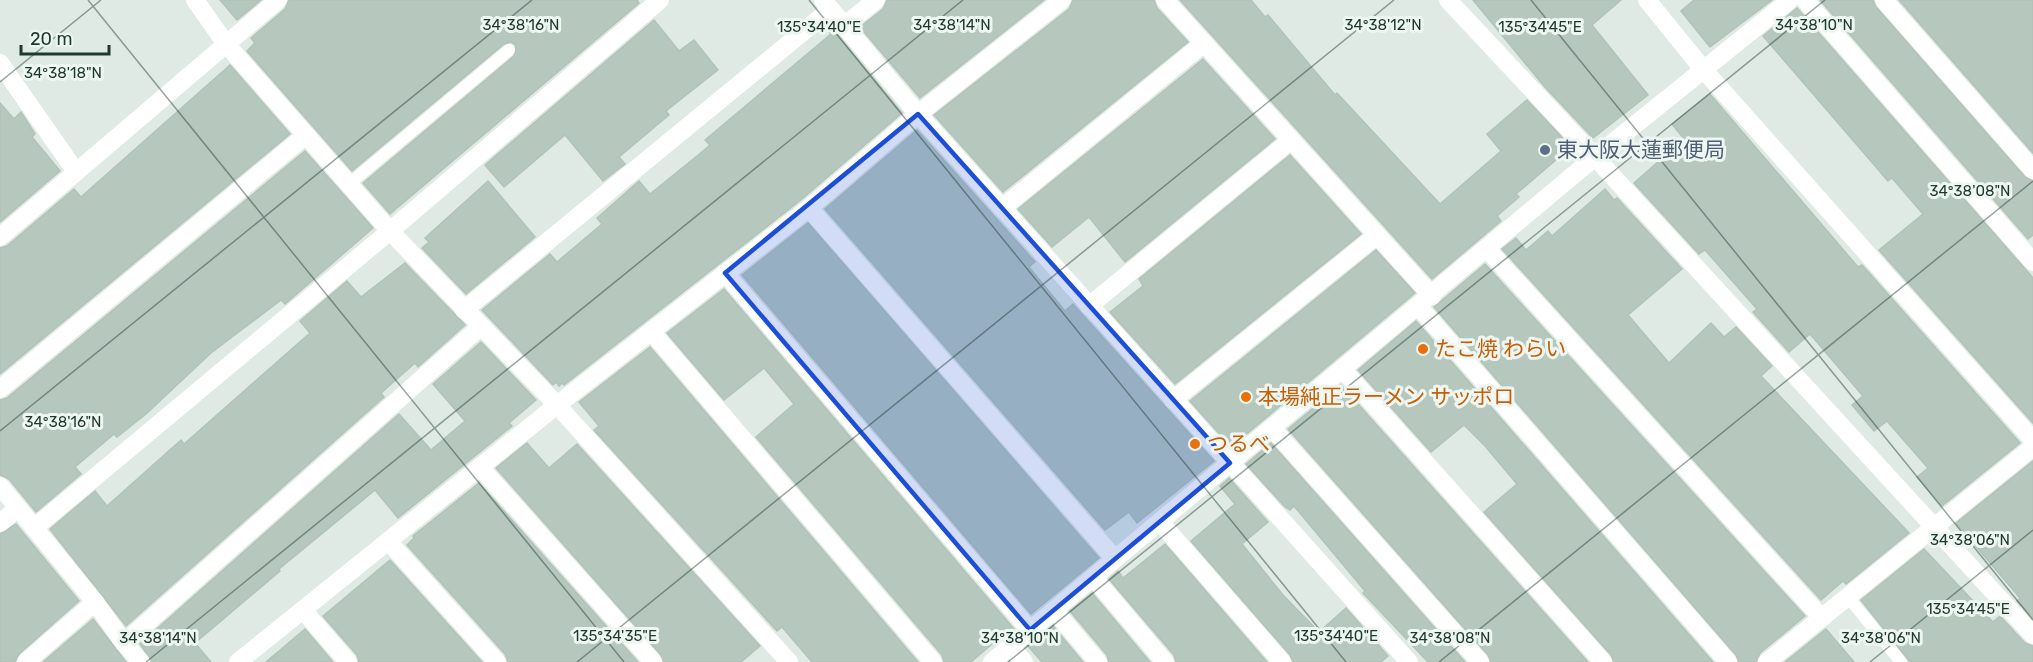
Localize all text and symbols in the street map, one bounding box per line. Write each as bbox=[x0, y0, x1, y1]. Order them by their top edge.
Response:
text: 34°38'16"N bbox=[483, 16, 559, 34]
text: 34°38'14"N bbox=[913, 16, 991, 34]
text: 34°38'12"N bbox=[1344, 16, 1422, 34]
text: 34°38'10"N bbox=[1775, 16, 1853, 34]
scale bar bbox=[21, 18, 110, 56]
text: 135°34'40"E bbox=[777, 18, 861, 36]
text: 135°34'45"E bbox=[1498, 18, 1582, 36]
text: 20 m bbox=[30, 28, 72, 50]
text: 34°38'18"N bbox=[24, 64, 102, 82]
place label: 東大阪大蓮郵便局 bbox=[1557, 137, 1725, 162]
marker: 東大阪大蓮郵便局 bbox=[1538, 143, 1552, 157]
text: 34°38'08"N bbox=[1929, 182, 2011, 200]
place label: たこ焼 わらい bbox=[1435, 336, 1566, 361]
marker: たこ焼 わらい bbox=[1416, 342, 1430, 356]
place label: 本場純正ラーメン サッポロ bbox=[1258, 384, 1514, 409]
marker: 本場純正ラーメン サッポロ bbox=[1239, 390, 1253, 404]
text: 34°38'16"N bbox=[25, 413, 101, 431]
place label: つるべ bbox=[1207, 431, 1270, 456]
marker: つるべ bbox=[1188, 437, 1202, 451]
text: 34°38'06"N bbox=[1930, 531, 2010, 549]
text: 135°34'45"E bbox=[1926, 600, 2010, 618]
text: 135°34'35"E bbox=[573, 627, 657, 645]
text: 135°34'40"E bbox=[1294, 627, 1378, 645]
text: 34°38'14"N bbox=[119, 629, 197, 647]
text: 34°38'10"N bbox=[981, 629, 1059, 647]
text: 34°38'08"N bbox=[1409, 629, 1491, 647]
text: 34°38'06"N bbox=[1841, 629, 1921, 647]

